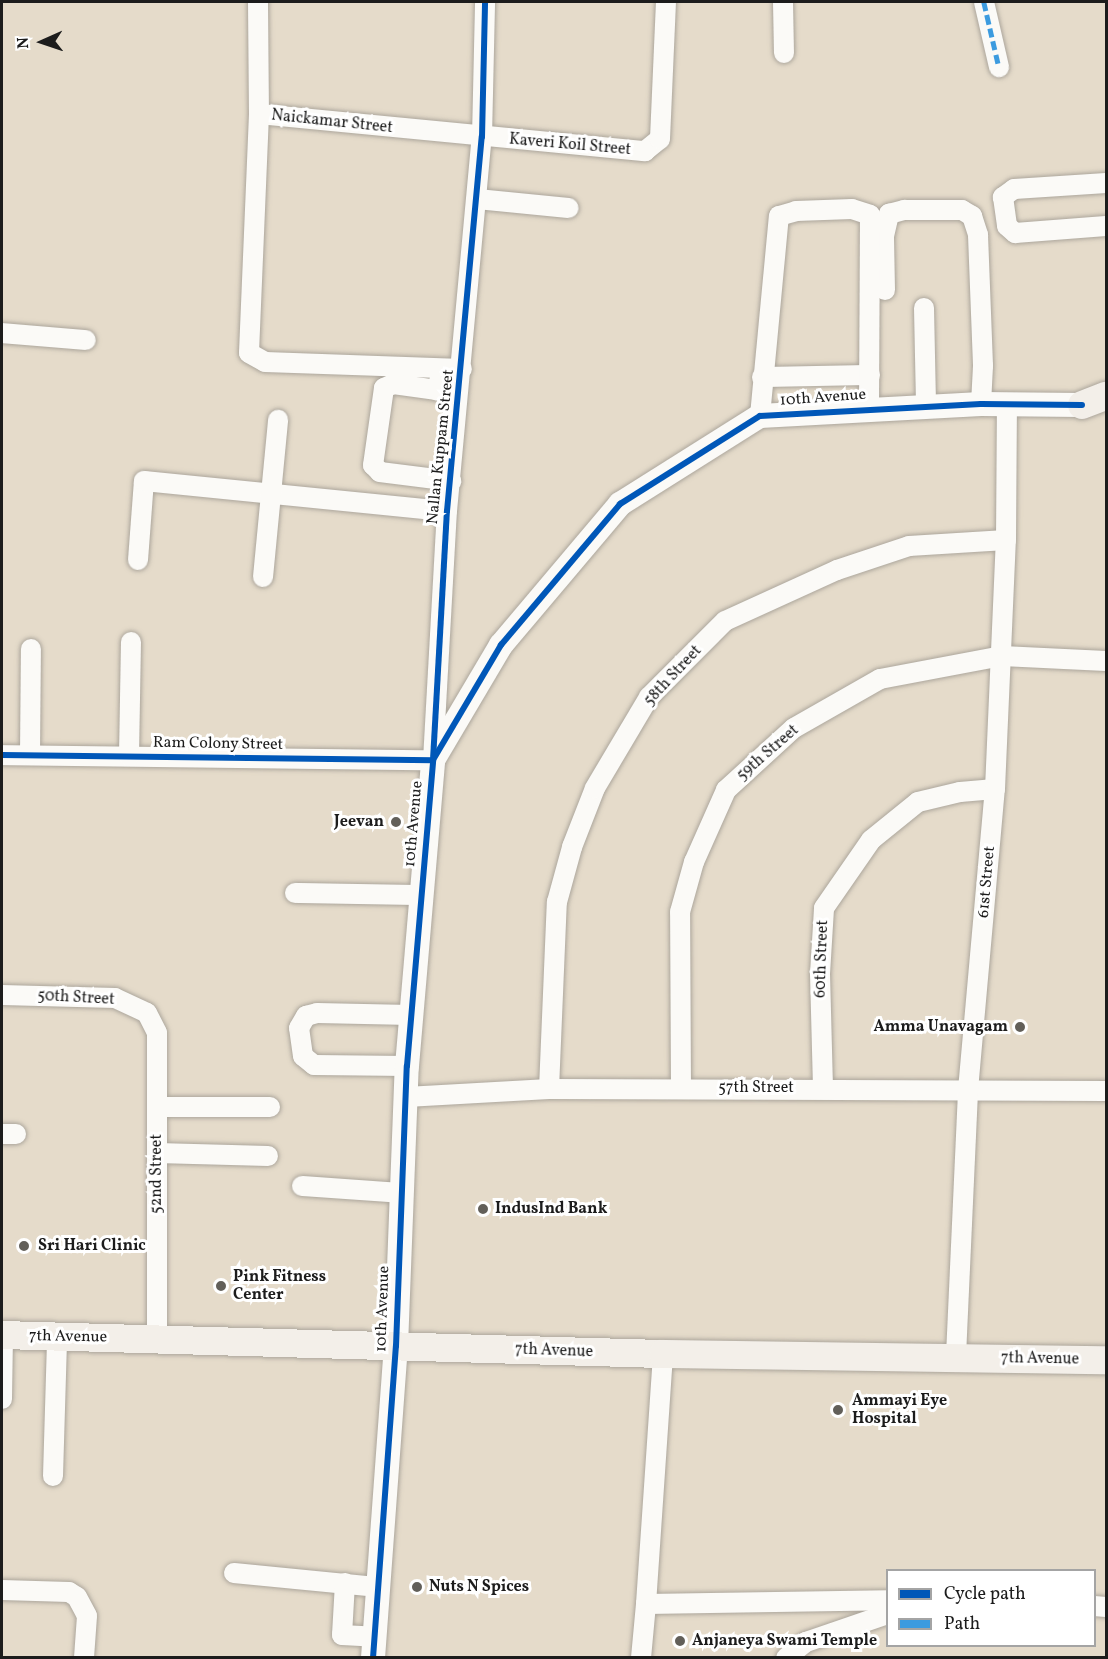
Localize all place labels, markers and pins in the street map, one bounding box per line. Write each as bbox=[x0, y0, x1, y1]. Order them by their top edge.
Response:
place label: Jeevan bbox=[334, 812, 384, 832]
marker: Jeevan bbox=[389, 815, 403, 829]
place label: Amma Unavagam bbox=[874, 1017, 1008, 1037]
marker: Amma Unavagam bbox=[1013, 1020, 1027, 1034]
place label: IndusInd Bank bbox=[495, 1199, 607, 1219]
marker: IndusInd Bank bbox=[476, 1202, 490, 1216]
place label: Sri Hari Clinic bbox=[38, 1236, 146, 1256]
marker: Sri Hari Clinic bbox=[15, 1237, 33, 1255]
place label: Pink Fitness Center bbox=[233, 1267, 326, 1305]
marker: Pink Fitness Center bbox=[214, 1279, 228, 1293]
place label: Ammayi Eye Hospital bbox=[852, 1391, 947, 1429]
marker: Ammayi Eye Hospital bbox=[829, 1401, 847, 1419]
place label: Nuts N Spices bbox=[429, 1577, 529, 1597]
marker: Nuts N Spices bbox=[410, 1580, 424, 1594]
place label: Anjaneya Swami Temple bbox=[692, 1631, 877, 1651]
marker: Anjaneya Swami Temple bbox=[673, 1634, 687, 1648]

